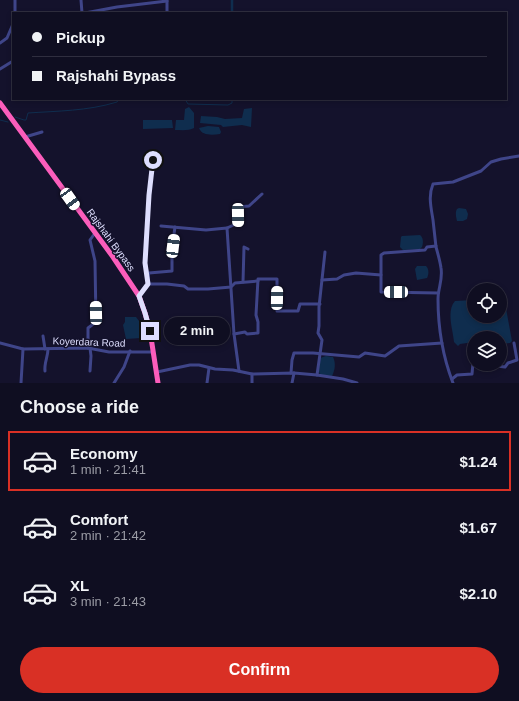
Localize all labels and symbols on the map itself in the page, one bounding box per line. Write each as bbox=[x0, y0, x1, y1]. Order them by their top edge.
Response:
route start bbox=[144, 151, 162, 169]
car bbox=[58, 186, 82, 212]
car bbox=[232, 203, 244, 227]
street label: Rajshahi Bypass bbox=[85, 207, 137, 273]
car bbox=[166, 233, 180, 259]
car bbox=[271, 286, 283, 310]
car bbox=[384, 286, 408, 298]
car bbox=[90, 301, 102, 325]
callout: 2 min bbox=[164, 317, 230, 345]
route end bbox=[141, 322, 159, 340]
street label: Koyerdara Road bbox=[52, 335, 126, 349]

